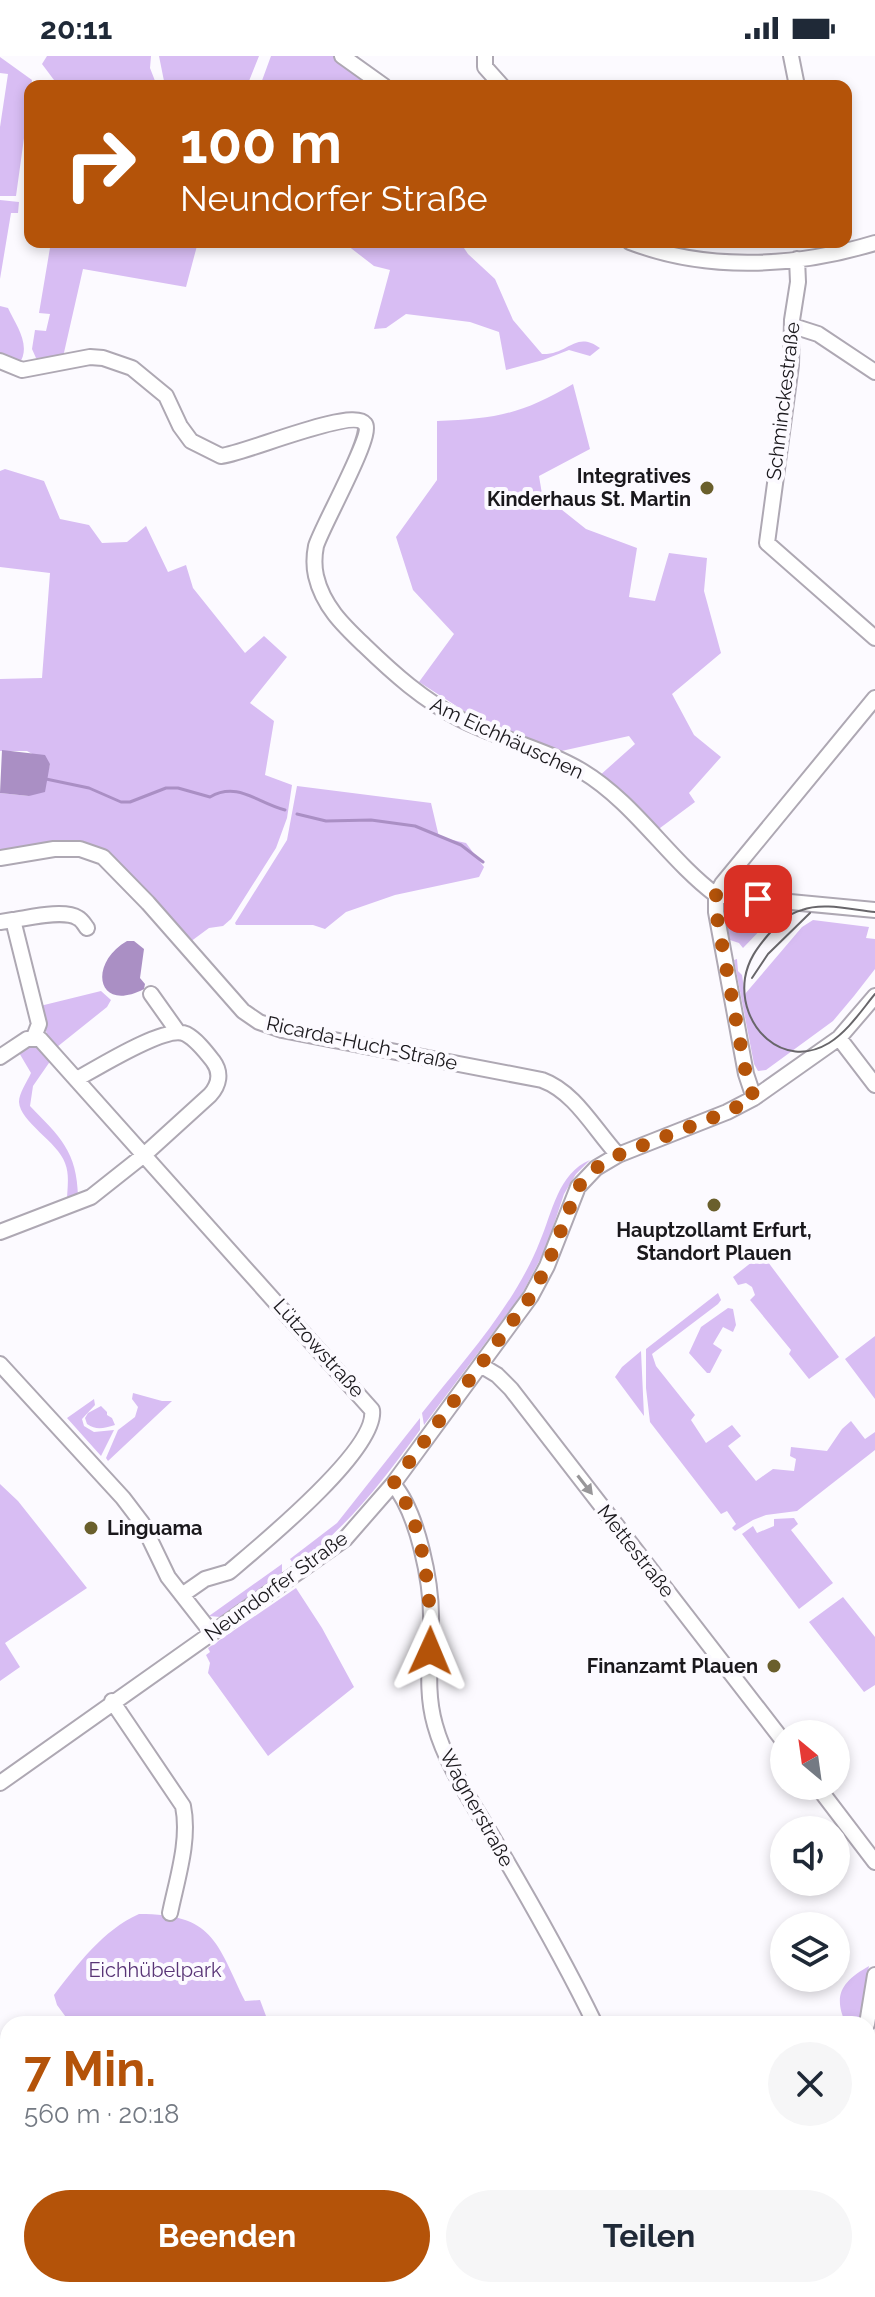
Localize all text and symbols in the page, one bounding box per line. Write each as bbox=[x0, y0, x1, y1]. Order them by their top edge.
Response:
text: 20:11 bbox=[40, 11, 112, 46]
text: 100 m bbox=[180, 110, 342, 176]
icon: right bbox=[48, 112, 152, 216]
text: Neundorfer Straße bbox=[180, 177, 488, 219]
street label: Schminckestraße bbox=[761, 320, 805, 481]
place label: Integratives Kinderhaus St. Martin bbox=[487, 464, 691, 511]
marker: Integratives Kinderhaus St. Martin bbox=[698, 479, 716, 497]
street label: Am Eichhäuschen bbox=[427, 692, 587, 784]
pin bbox=[724, 865, 792, 933]
icon: arrive bbox=[736, 877, 780, 921]
street label: Ricarda-Huch-Straße bbox=[264, 1011, 460, 1075]
marker: Hauptzollamt Erfurt, Standort Plauen bbox=[705, 1196, 723, 1214]
place label: Hauptzollamt Erfurt, Standort Plauen bbox=[616, 1218, 812, 1265]
street label: Lützowstraße bbox=[268, 1294, 370, 1402]
one-way arrow bbox=[577, 1475, 593, 1495]
street label: Mettestraße bbox=[592, 1500, 680, 1602]
place label: Linguama bbox=[107, 1516, 202, 1540]
marker: Linguama bbox=[82, 1519, 100, 1537]
street label: Neundorfer Straße bbox=[200, 1526, 352, 1646]
position arrow bbox=[388, 1609, 472, 1693]
place label: Finanzamt Plauen bbox=[587, 1654, 758, 1678]
marker: Finanzamt Plauen bbox=[765, 1657, 783, 1675]
north arrow bbox=[770, 1720, 850, 1800]
map controls bbox=[770, 1720, 850, 1992]
street label: Wagnerstraße bbox=[435, 1745, 519, 1871]
button: sound bbox=[770, 1816, 850, 1896]
button: layers bbox=[770, 1912, 850, 1992]
park label: Eichhübelpark bbox=[88, 1958, 222, 1982]
text: 7 Min. bbox=[24, 2041, 156, 2097]
button: close bbox=[768, 2042, 852, 2126]
text: 560 m · 20:18 bbox=[24, 2099, 179, 2129]
button: Beenden bbox=[24, 2190, 430, 2282]
button: Teilen bbox=[446, 2190, 852, 2282]

